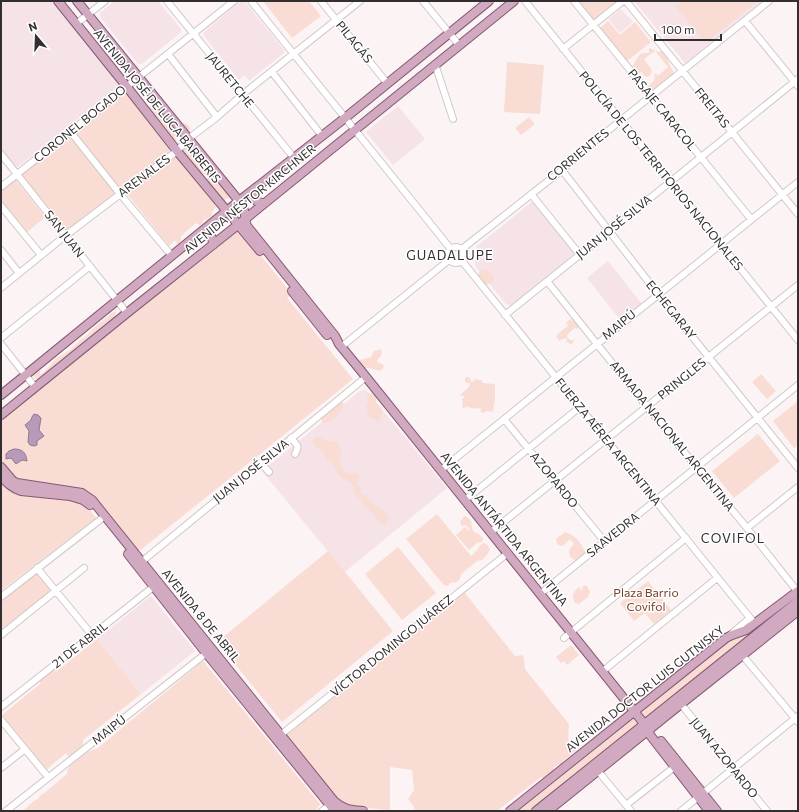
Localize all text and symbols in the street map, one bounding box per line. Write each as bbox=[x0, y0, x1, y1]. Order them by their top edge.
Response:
north arrow bbox=[16, 16, 56, 56]
scale bar bbox=[655, 16, 721, 42]
street label: PILAGÁS bbox=[334, 18, 376, 65]
text: N bbox=[27, 19, 39, 34]
text: 100 m bbox=[661, 22, 695, 36]
street label: AVENIDA JOSÉ DE LUCA BARBERIS bbox=[91, 26, 224, 186]
street label: JAURETCHE bbox=[203, 49, 257, 110]
street label: PASAJE CARACOL bbox=[625, 66, 700, 154]
street label: POLICÍA DE LOS TERRITORIOS NACIONALES bbox=[577, 68, 747, 273]
street label: CORONEL BOGADO bbox=[31, 82, 128, 165]
street label: FREITAS bbox=[692, 85, 733, 130]
street label: CORRIENTES bbox=[544, 125, 611, 183]
street label: AVENIDA NÉSTOR KIRCHNER bbox=[181, 141, 318, 256]
street label: ARENALES bbox=[115, 151, 172, 199]
street label: JUAN JOSÉ SILVA bbox=[573, 191, 655, 262]
street label: SAN JUAN bbox=[41, 207, 88, 260]
district label: GUADALUPE bbox=[406, 247, 494, 263]
street label: ECHEGARAY bbox=[644, 277, 700, 342]
street label: MAIPÚ bbox=[599, 306, 638, 342]
street label: PRINGLES bbox=[655, 355, 708, 402]
street label: ARMADA NACIONAL ARGENTINA bbox=[608, 357, 738, 513]
street label: FUERZA AÉREA ARGENTINA bbox=[553, 375, 665, 508]
street label: JUAN JOSÉ SILVA bbox=[210, 435, 292, 506]
street label: AVENIDA ANTÁRTIDA ARGENTINA bbox=[438, 449, 571, 608]
street label: AZOPARDO bbox=[528, 449, 582, 510]
street label: SAAVEDRA bbox=[583, 509, 641, 560]
district label: COVIFOL bbox=[701, 530, 765, 546]
street label: AVENIDA 8 DE ABRIL bbox=[160, 566, 244, 665]
park label: Plaza Barrio Covifol bbox=[613, 585, 679, 613]
street label: VÍCTOR DOMINGO JUÁREZ bbox=[327, 591, 456, 700]
street label: 21 DE ABRIL bbox=[49, 618, 110, 670]
street label: AVENIDA DOCTOR LUIS GUTNISKY bbox=[562, 622, 727, 754]
street label: MAIPÚ bbox=[89, 712, 128, 747]
street label: JUAN AZOPARDO bbox=[687, 714, 762, 801]

